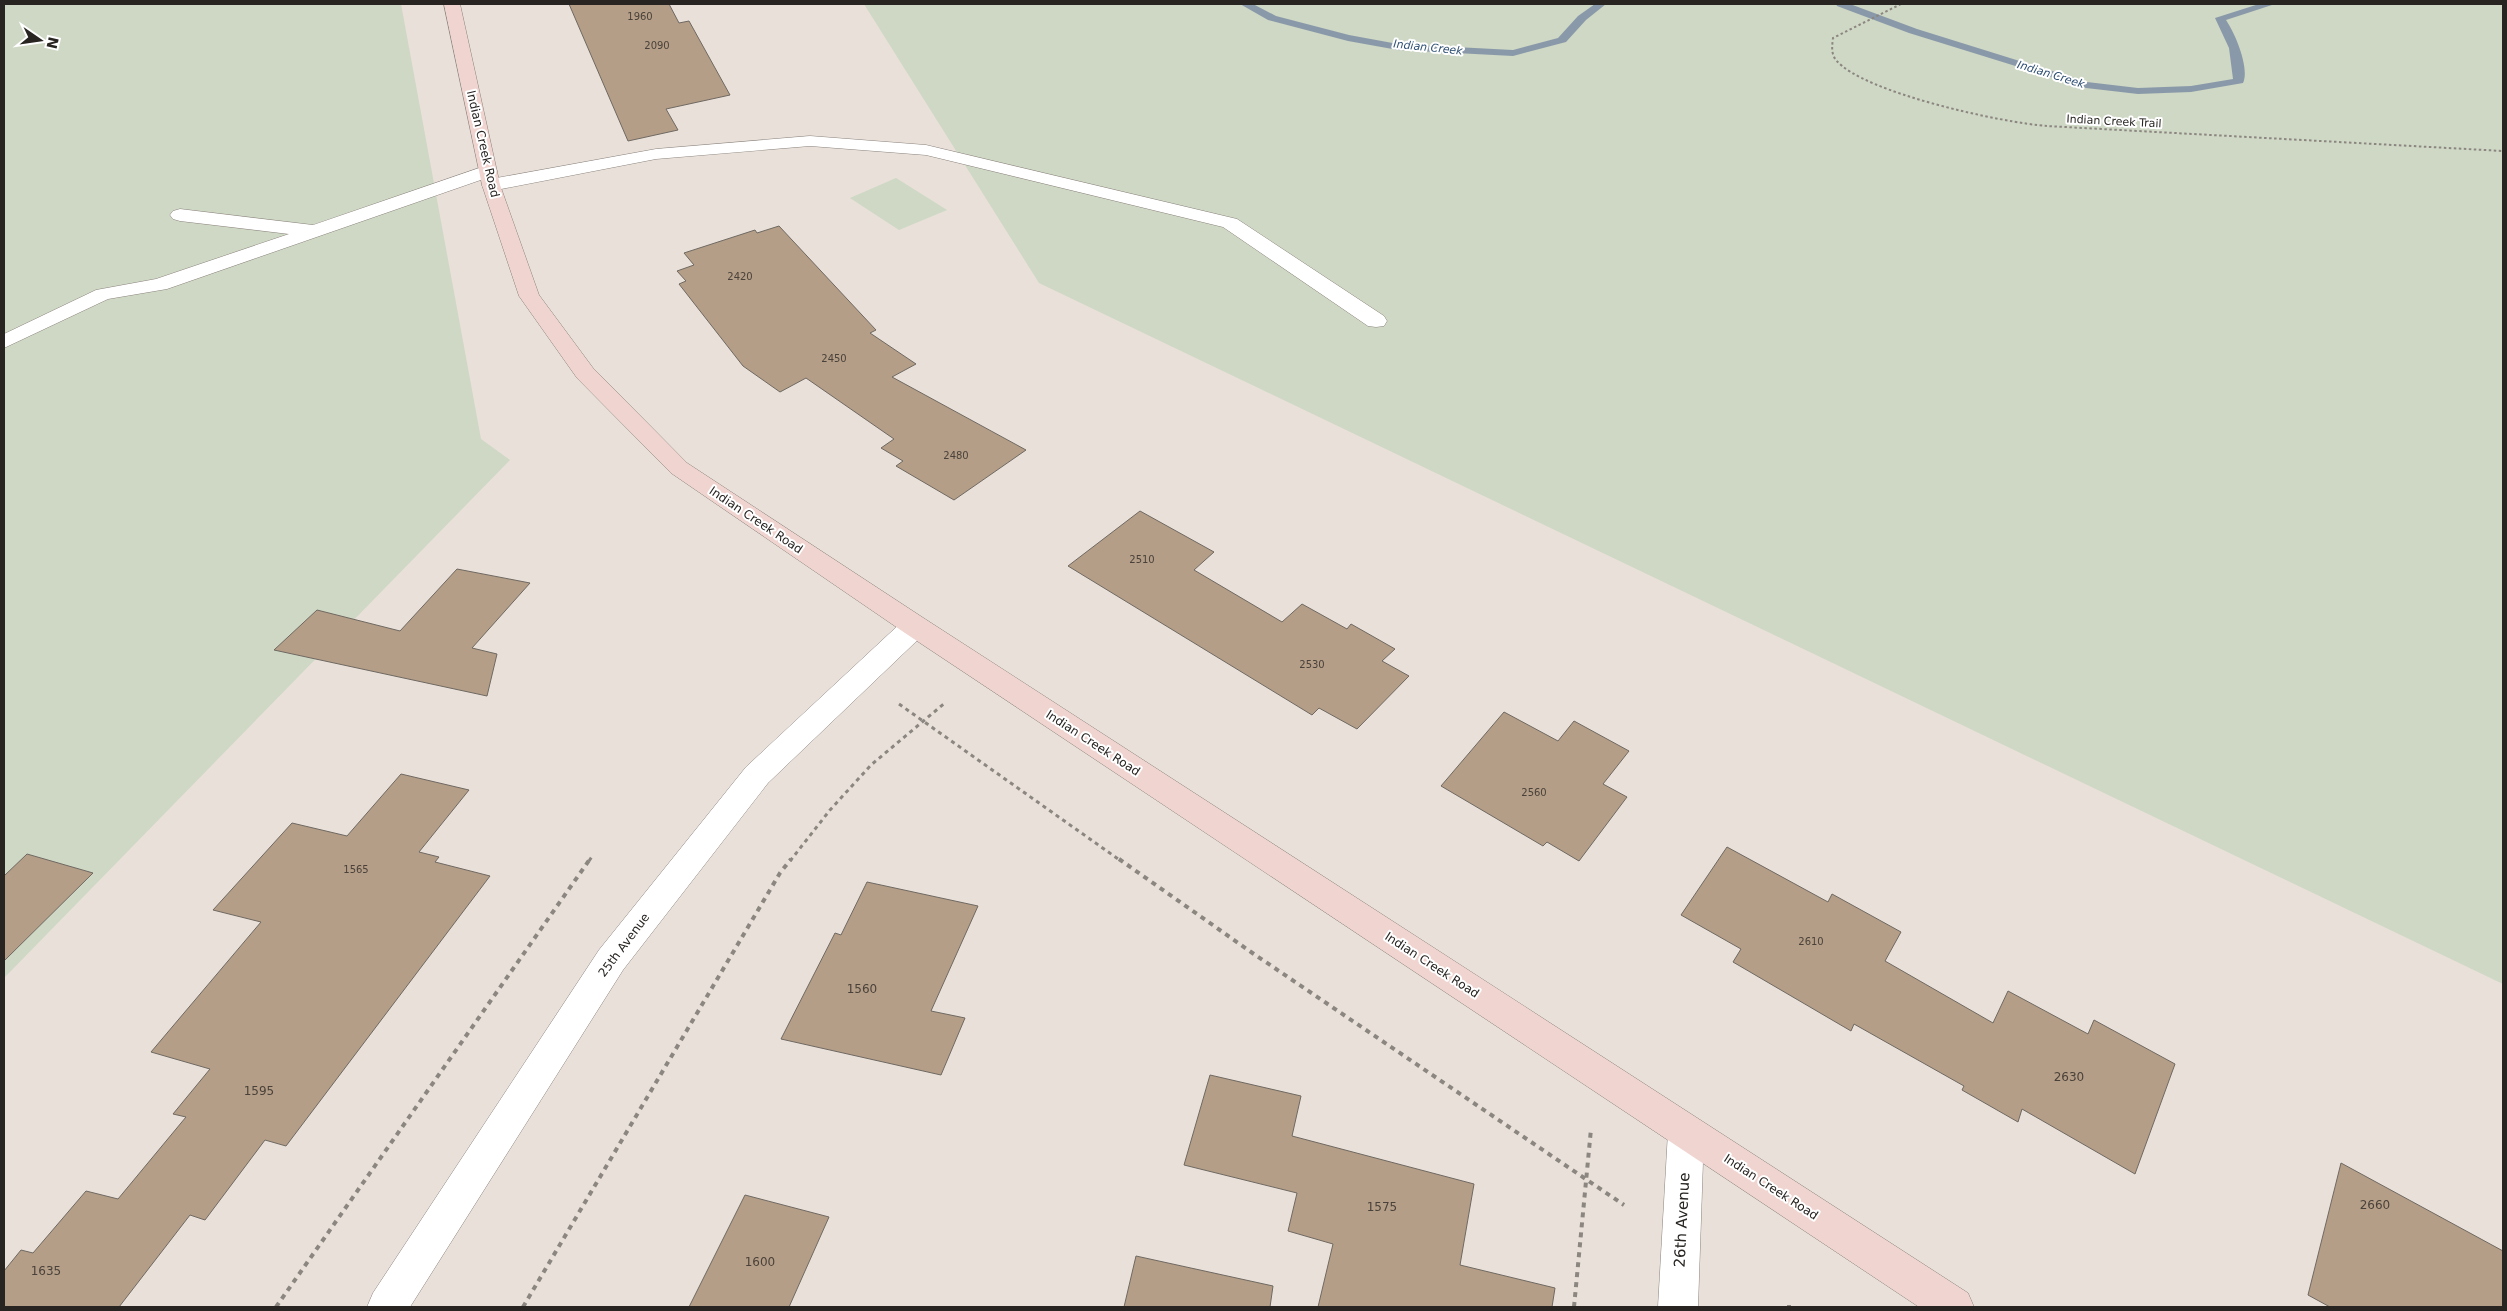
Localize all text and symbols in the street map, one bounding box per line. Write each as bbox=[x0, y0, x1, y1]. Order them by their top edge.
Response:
house number: 1960 bbox=[627, 11, 653, 22]
north arrow bbox=[15, 15, 65, 65]
text: N bbox=[44, 35, 62, 50]
water label: Indian Creek bbox=[1393, 37, 1464, 58]
house number: 2090 bbox=[644, 40, 670, 51]
water label: Indian Creek bbox=[2016, 58, 2087, 91]
street label: Indian Creek Road bbox=[464, 89, 502, 199]
street label: Indian Creek Trail bbox=[2066, 113, 2162, 130]
house number: 2420 bbox=[727, 271, 753, 282]
house number: 2450 bbox=[821, 353, 847, 364]
house number: 2480 bbox=[943, 450, 969, 461]
street label: Indian Creek Road bbox=[707, 484, 805, 556]
house number: 2510 bbox=[1129, 554, 1155, 565]
house number: 2530 bbox=[1299, 659, 1325, 670]
street label: Indian Creek Road bbox=[1043, 707, 1143, 779]
house number: 2560 bbox=[1521, 787, 1547, 798]
house number: 1565 bbox=[343, 864, 369, 875]
street label: 25th Avenue bbox=[596, 910, 652, 980]
street label: Indian Creek Road bbox=[1382, 929, 1482, 1001]
house number: 2610 bbox=[1798, 936, 1824, 947]
house number: 1560 bbox=[847, 982, 877, 996]
house number: 2630 bbox=[2054, 1070, 2084, 1084]
house number: 1595 bbox=[244, 1084, 274, 1098]
street label: Indian Creek Road bbox=[1721, 1151, 1821, 1223]
street label: 26th Avenue bbox=[1671, 1172, 1693, 1268]
house number: 2660 bbox=[2360, 1198, 2390, 1212]
house number: 1575 bbox=[1367, 1200, 1397, 1214]
house number: 1600 bbox=[745, 1255, 775, 1269]
house number: 1635 bbox=[31, 1264, 61, 1278]

